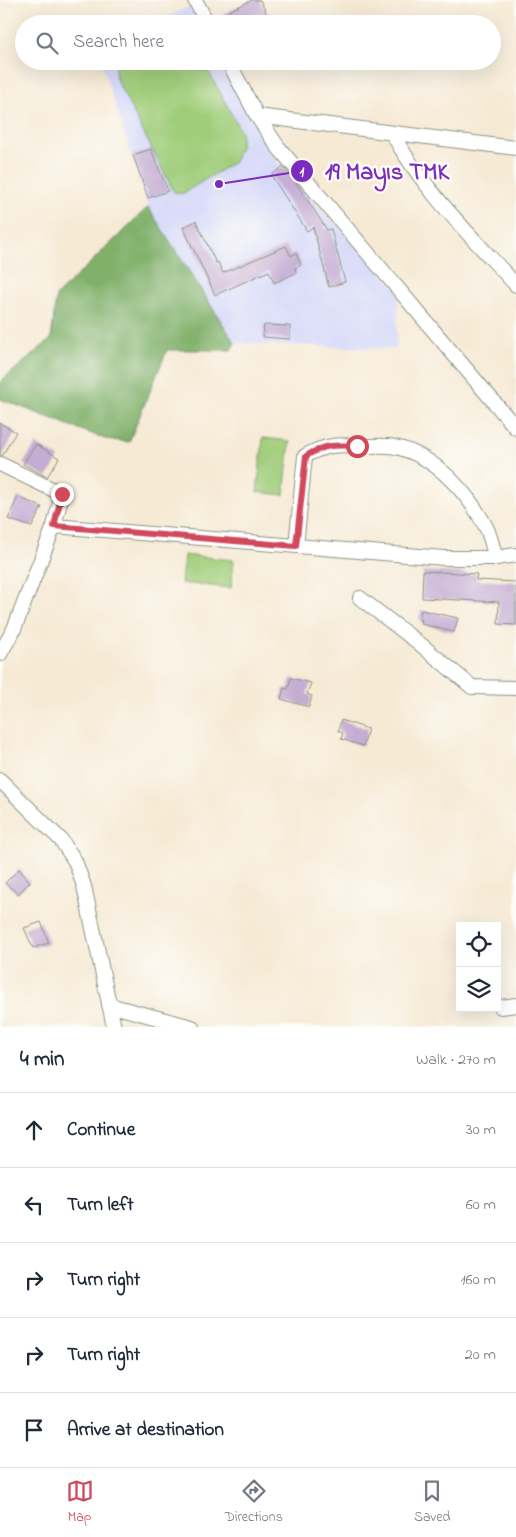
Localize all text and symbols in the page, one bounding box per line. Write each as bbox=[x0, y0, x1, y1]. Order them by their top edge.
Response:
search box bbox=[15, 15, 501, 70]
icon: search bbox=[33, 29, 61, 57]
text: Search here bbox=[73, 29, 164, 56]
callout: 19 Mayıs TMK bbox=[290, 152, 459, 191]
text: 19 Mayıs TMK bbox=[325, 156, 450, 192]
text: 1 bbox=[300, 161, 305, 183]
route start bbox=[346, 435, 369, 458]
route end bbox=[51, 483, 74, 506]
map controls bbox=[456, 922, 501, 1012]
button: locate bbox=[456, 922, 501, 967]
button: layers bbox=[456, 967, 501, 1012]
text: 4 min bbox=[20, 1045, 64, 1075]
text: Walk · 270 m bbox=[416, 1048, 496, 1072]
icon: ahead bbox=[20, 1116, 48, 1144]
text: Continue bbox=[67, 1117, 135, 1144]
text: 30 m bbox=[466, 1118, 496, 1142]
icon: left bbox=[20, 1191, 48, 1219]
text: Turn left bbox=[67, 1192, 134, 1219]
text: 60 m bbox=[466, 1193, 496, 1217]
icon: right bbox=[20, 1266, 48, 1294]
text: Turn right bbox=[67, 1267, 140, 1294]
text: 160 m bbox=[461, 1268, 496, 1292]
icon: right bbox=[20, 1341, 48, 1369]
text: Turn right bbox=[67, 1342, 140, 1369]
text: 20 m bbox=[465, 1343, 496, 1367]
icon: arrive bbox=[20, 1416, 48, 1444]
text: Arrive at destination bbox=[67, 1417, 224, 1444]
tab: Map bbox=[66, 1477, 94, 1528]
tab: Directions bbox=[225, 1477, 283, 1528]
tab: Saved bbox=[414, 1477, 450, 1528]

